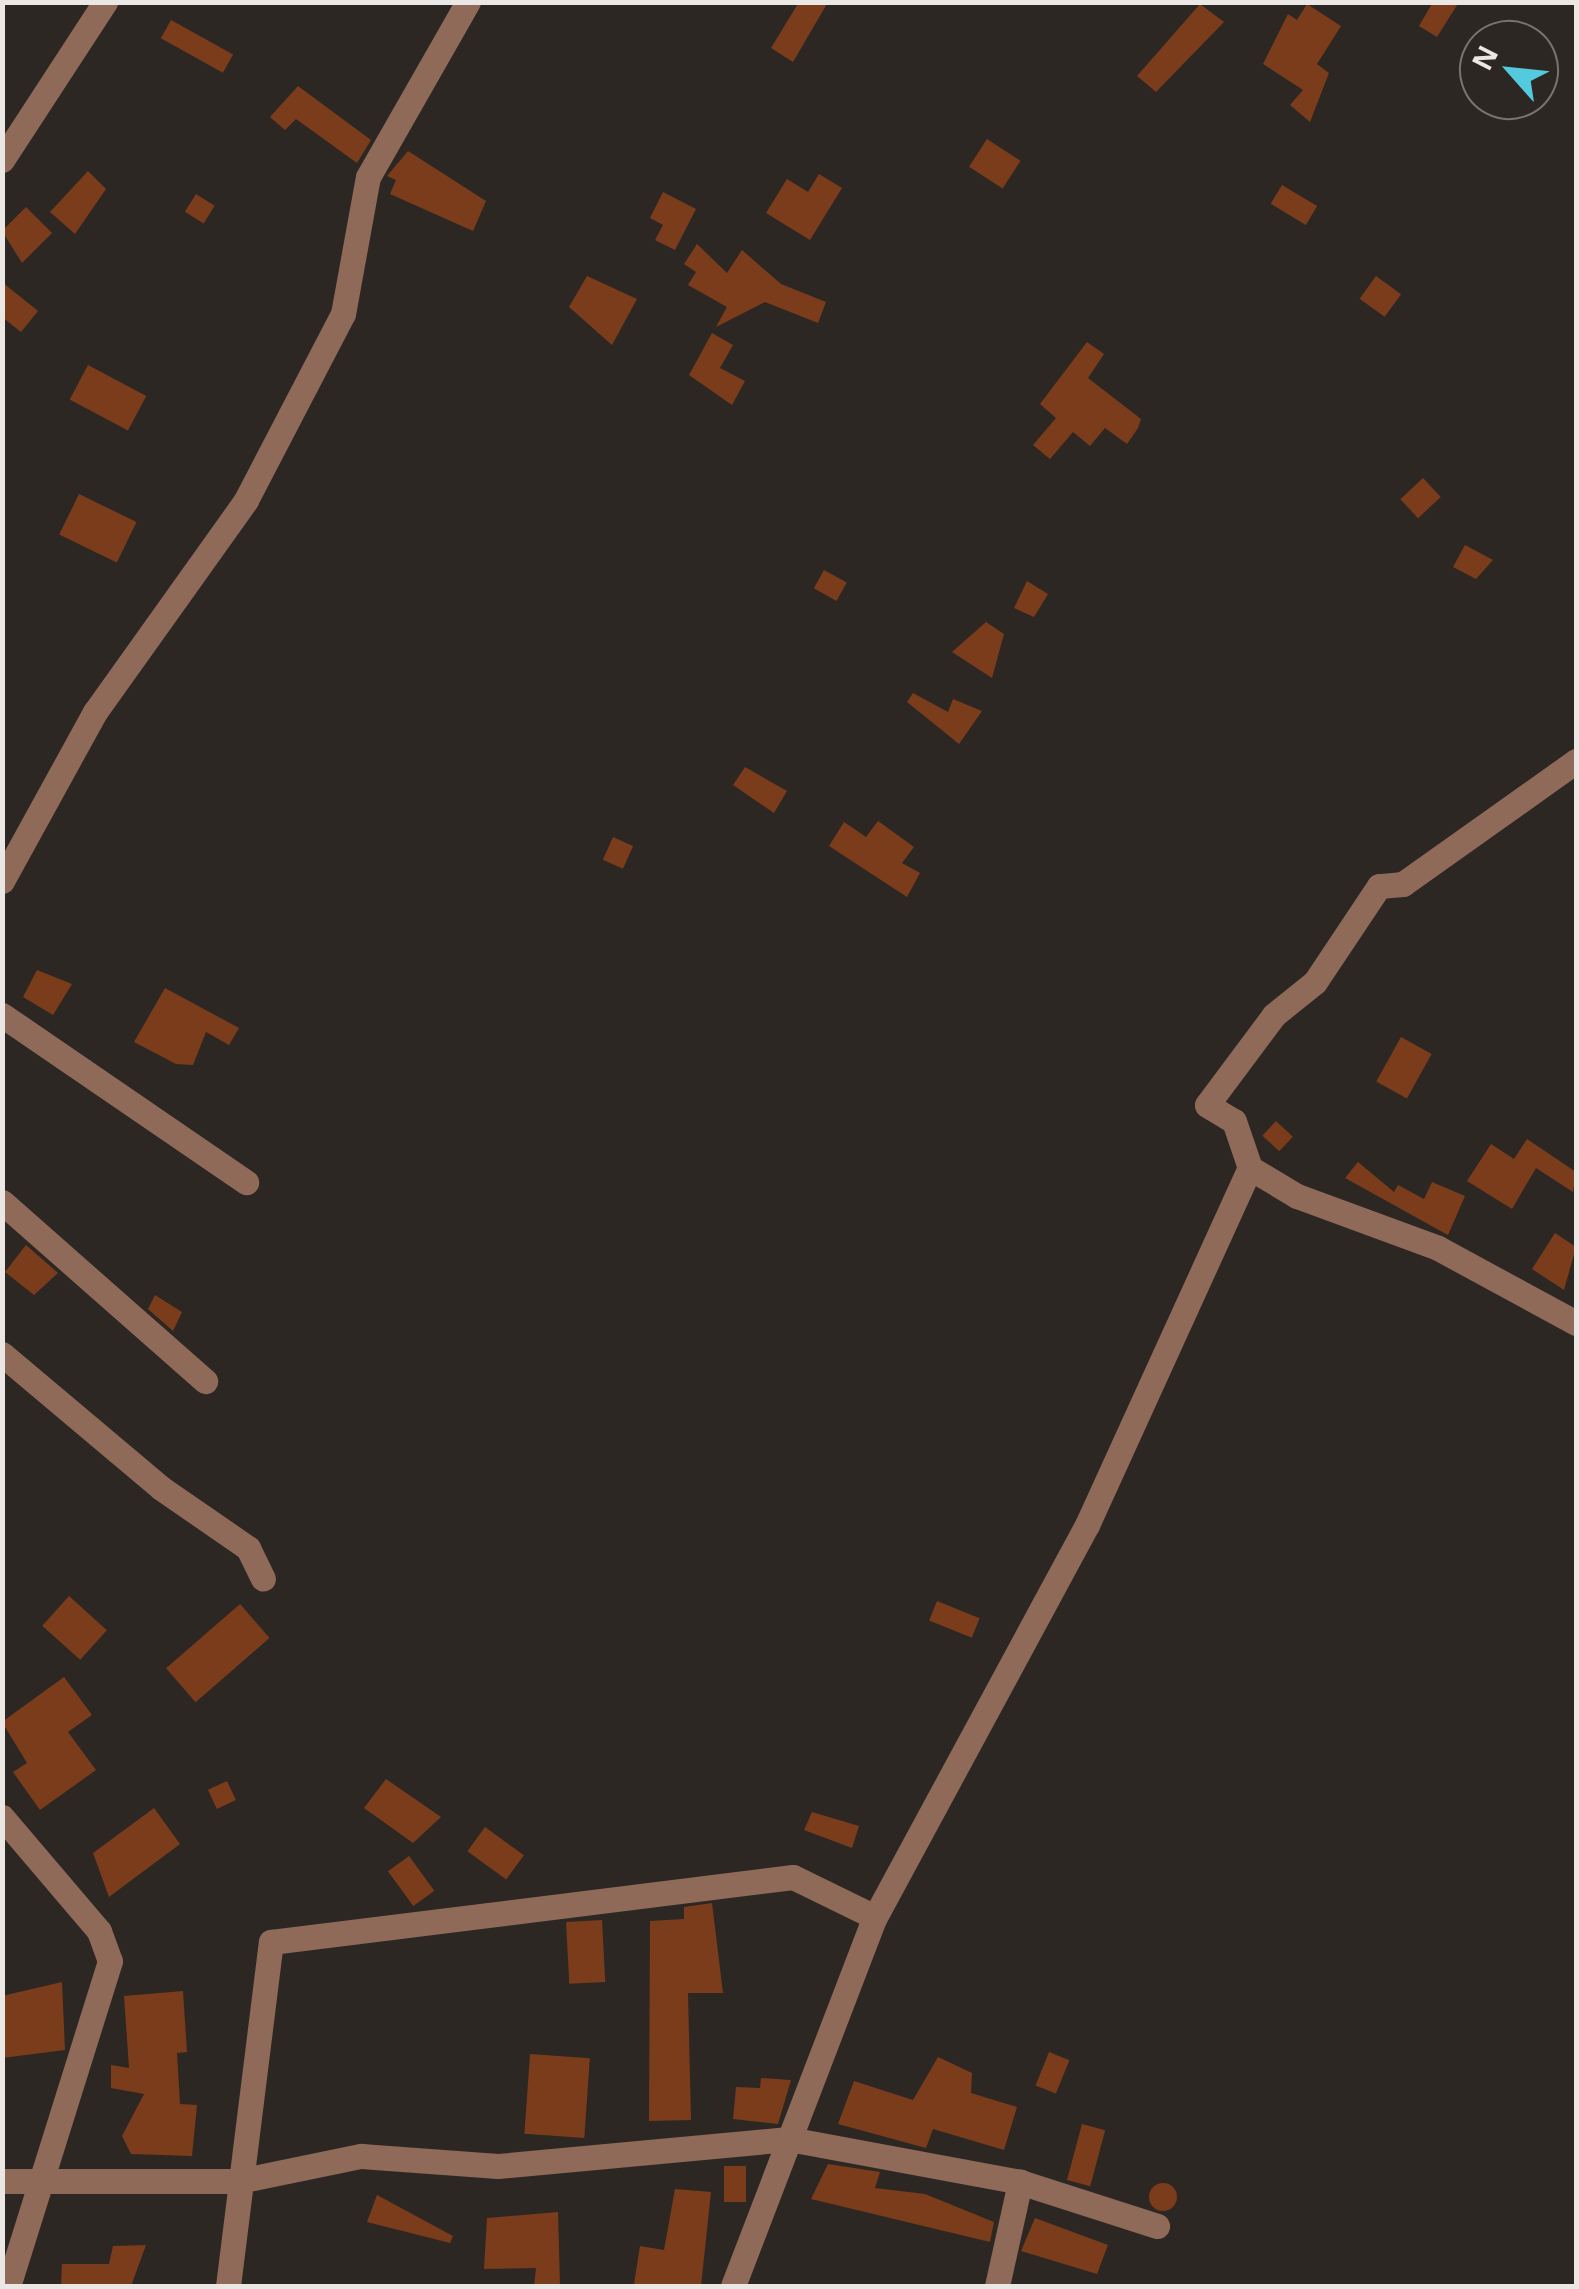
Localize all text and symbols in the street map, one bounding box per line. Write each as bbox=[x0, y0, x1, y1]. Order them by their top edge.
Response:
north arrow bbox=[1459, 20, 1559, 120]
text: N bbox=[1462, 39, 1506, 76]

